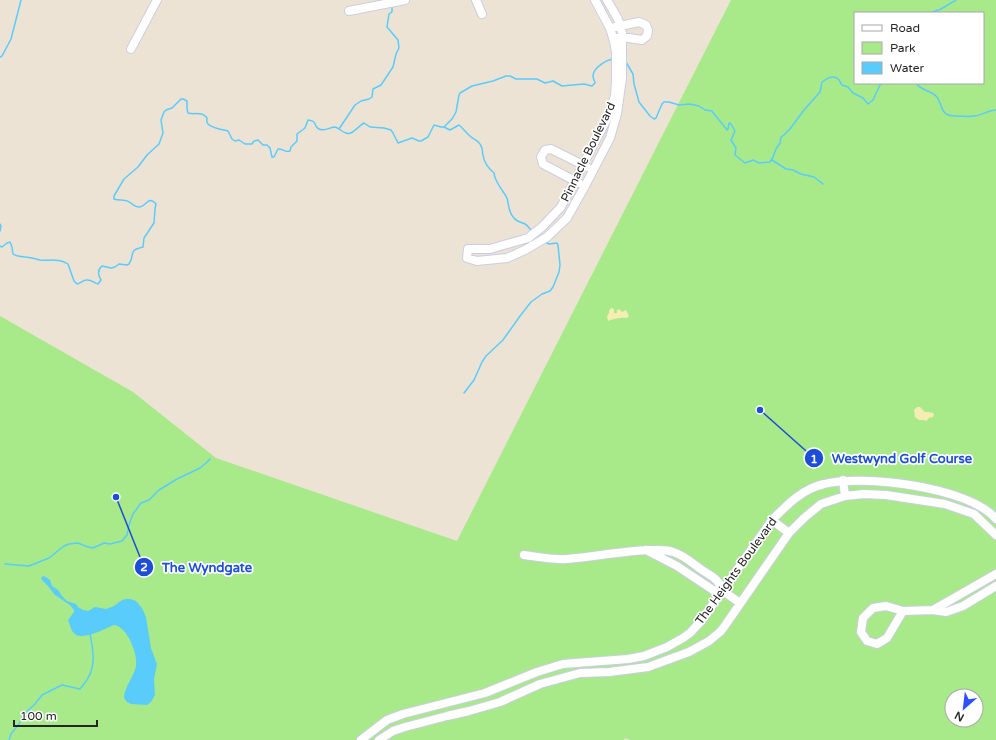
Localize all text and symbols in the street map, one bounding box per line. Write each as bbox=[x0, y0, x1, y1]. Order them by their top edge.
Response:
legend bbox=[854, 12, 984, 84]
text: Road bbox=[890, 21, 920, 35]
text: Park bbox=[890, 41, 916, 55]
text: Water bbox=[890, 61, 925, 75]
street label: Pinnacle Boulevard bbox=[558, 100, 618, 204]
callout: Westwynd Golf Course bbox=[804, 446, 980, 471]
text: Westwynd Golf Course bbox=[832, 451, 973, 467]
text: 1 bbox=[810, 452, 818, 466]
street label: The Heights Boulevard bbox=[692, 515, 780, 627]
callout: The Wyndgate bbox=[134, 554, 260, 579]
text: 2 bbox=[140, 560, 148, 574]
text: The Wyndgate bbox=[161, 560, 253, 576]
north arrow bbox=[944, 688, 984, 728]
scale bar bbox=[14, 702, 97, 728]
text: 100 m bbox=[20, 709, 57, 723]
text: N bbox=[953, 709, 966, 724]

